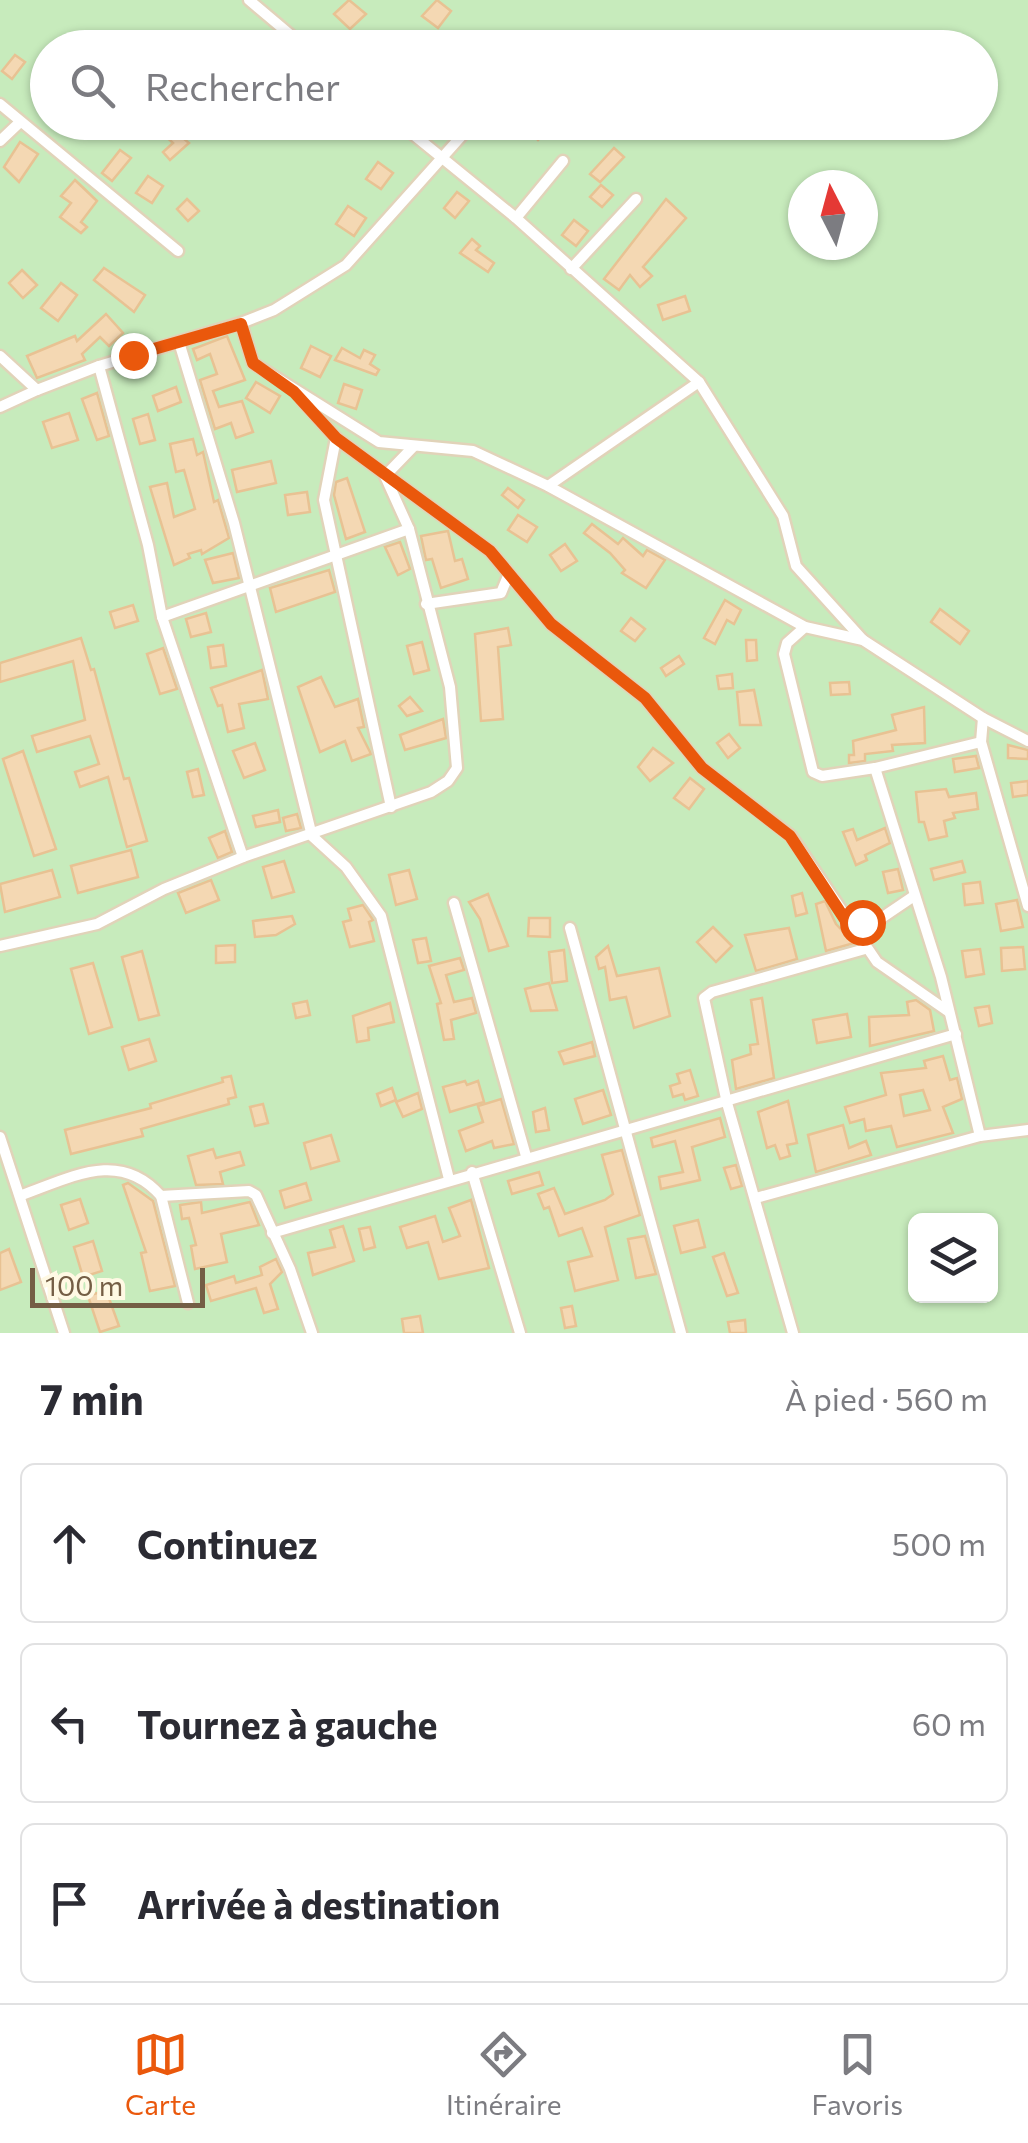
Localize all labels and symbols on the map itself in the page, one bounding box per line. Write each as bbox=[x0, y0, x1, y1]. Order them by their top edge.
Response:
north arrow bbox=[788, 170, 878, 260]
route end bbox=[111, 333, 157, 379]
route start bbox=[840, 900, 886, 946]
scale bar bbox=[30, 1263, 205, 1308]

